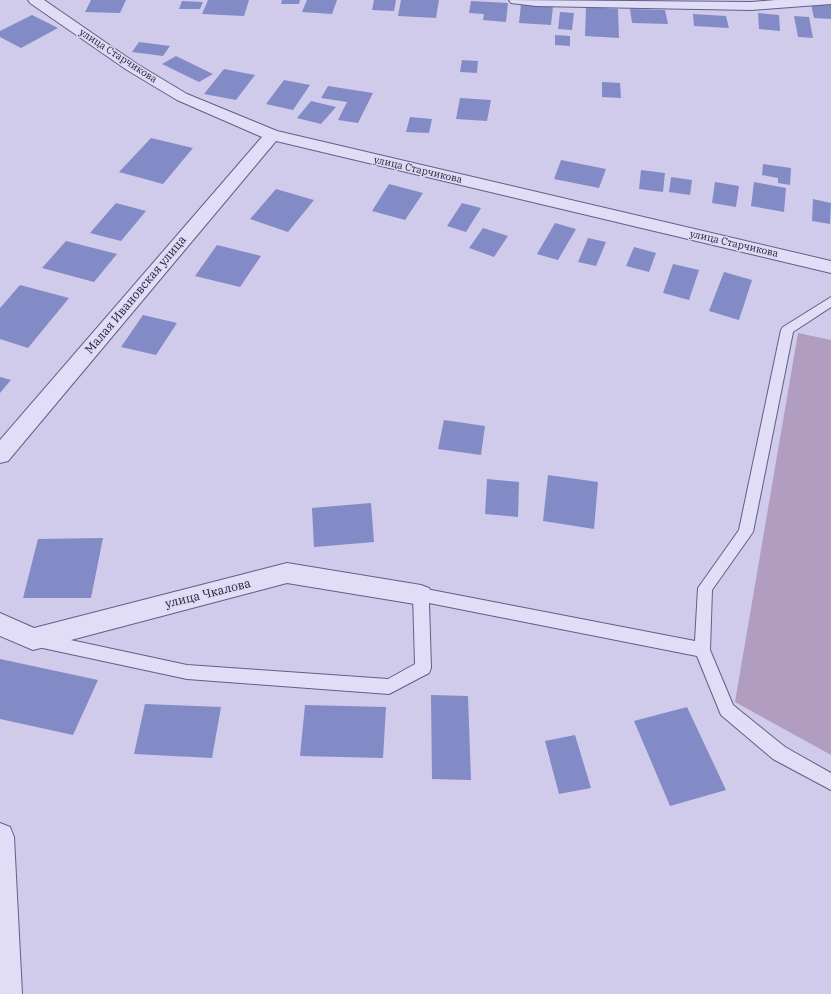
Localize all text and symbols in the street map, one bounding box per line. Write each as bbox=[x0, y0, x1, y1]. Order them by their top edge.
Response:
street label: улица Старчикова bbox=[77, 26, 159, 86]
street label: улица Старчикова bbox=[373, 154, 463, 186]
street label: улица Старчикова bbox=[689, 228, 779, 260]
street label: Малая Ивановская улица bbox=[82, 233, 190, 357]
street label: улица Чкалова bbox=[164, 576, 252, 612]

